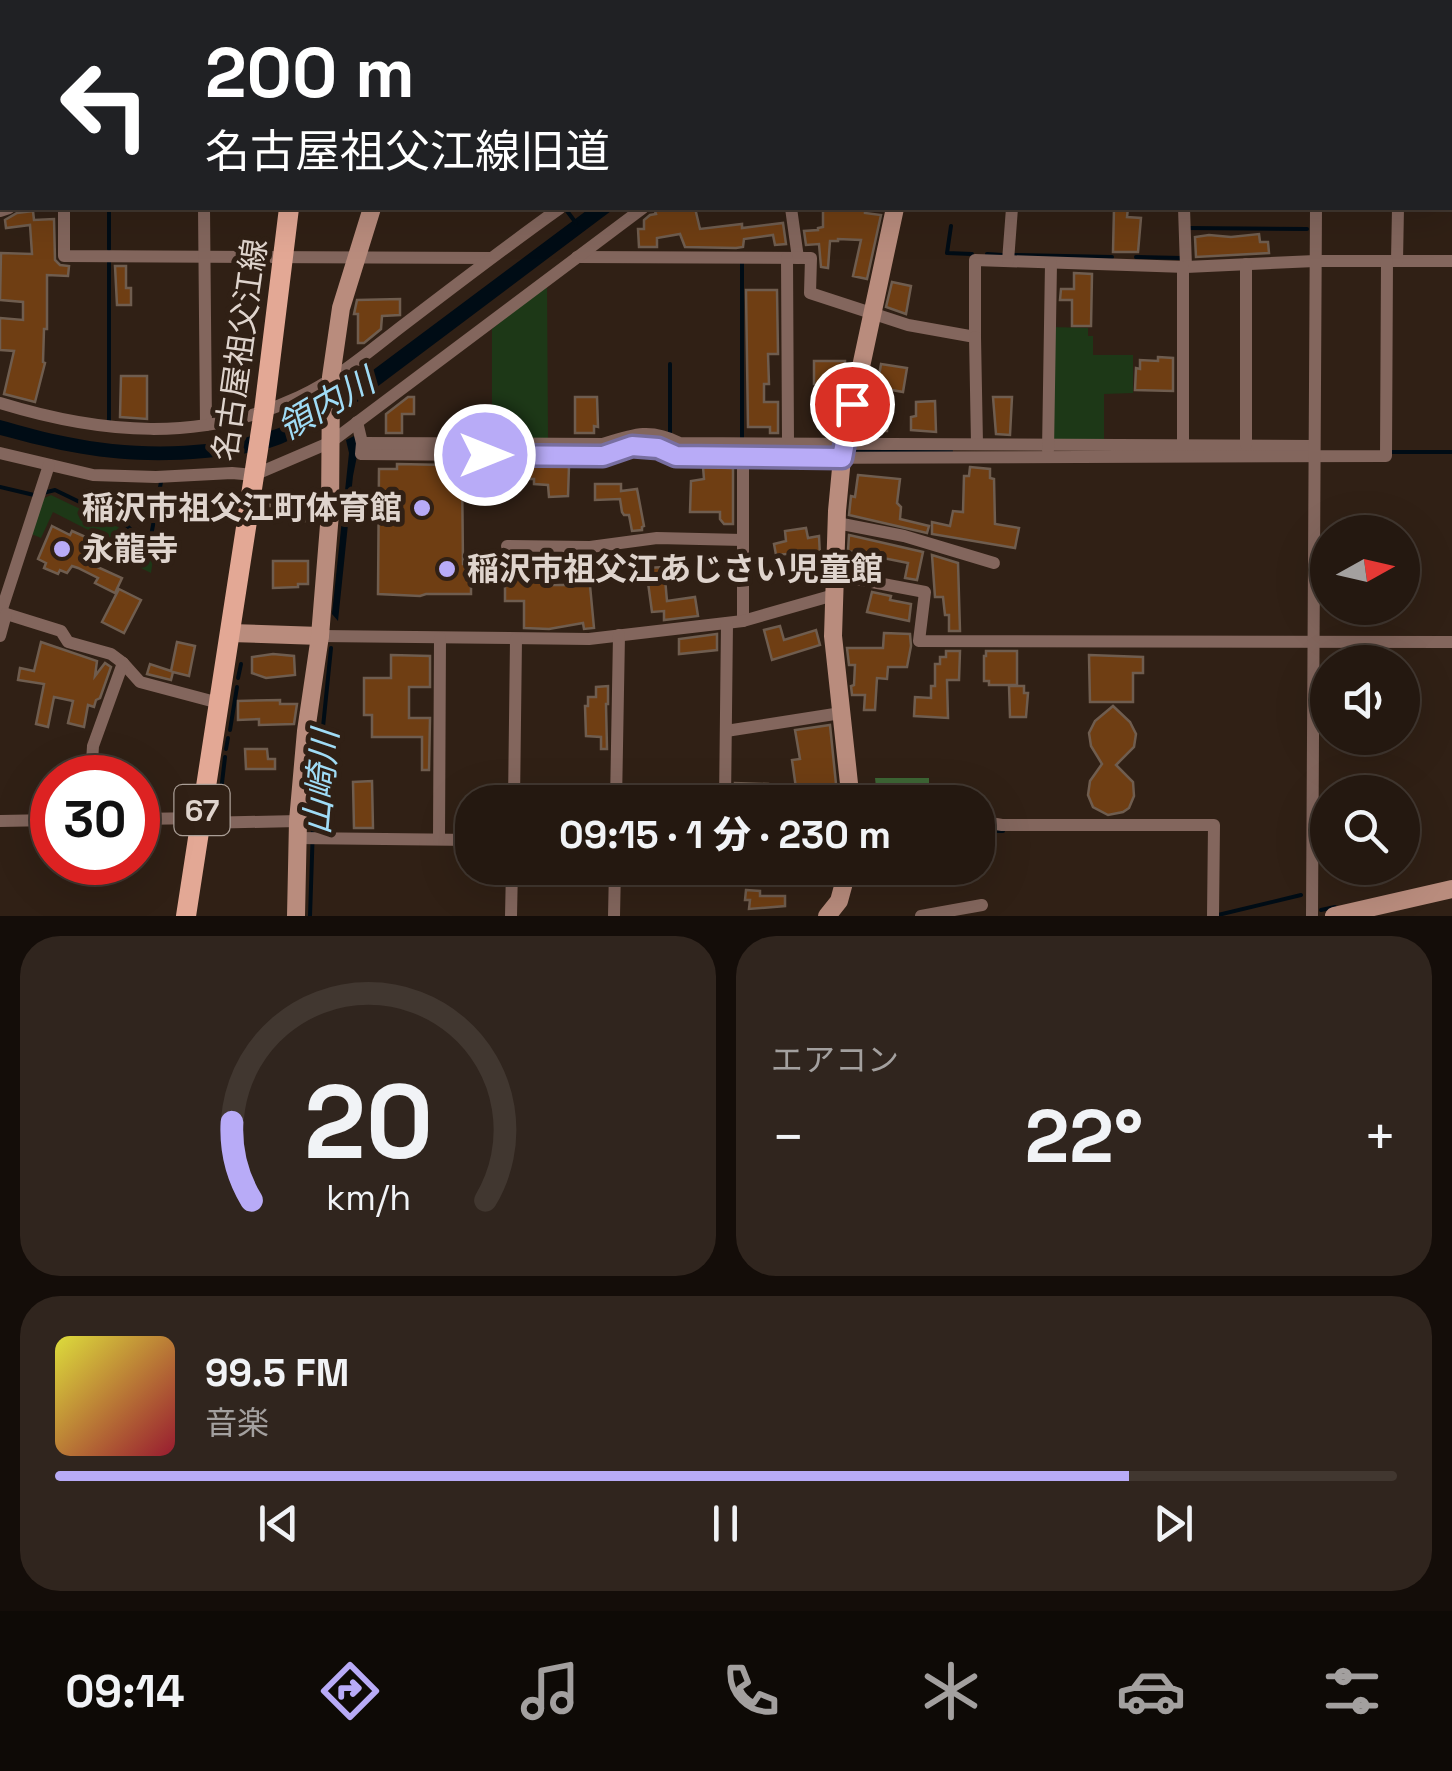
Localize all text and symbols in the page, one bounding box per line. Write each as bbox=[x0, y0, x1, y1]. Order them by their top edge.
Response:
text: 200 m bbox=[205, 28, 415, 117]
icon: left bbox=[40, 40, 170, 170]
text: 名古屋祖父江線旧道 bbox=[205, 123, 610, 180]
street label: 名古屋祖父江線 bbox=[205, 236, 275, 464]
water label: 領内川 bbox=[270, 357, 386, 449]
pin bbox=[810, 362, 895, 447]
icon: arrive bbox=[825, 377, 880, 432]
position arrow bbox=[433, 403, 537, 507]
place label: 稲沢市祖父江町体育館 bbox=[82, 488, 402, 528]
marker: 稲沢市祖父江町体育館 bbox=[411, 497, 433, 519]
north arrow bbox=[1310, 515, 1420, 625]
map controls bbox=[1310, 515, 1420, 885]
place label: 永龍寺 bbox=[82, 529, 178, 569]
marker: 永龍寺 bbox=[51, 538, 73, 560]
place label: 稲沢市祖父江あじさい児童館 bbox=[467, 549, 883, 589]
marker: 稲沢市祖父江あじさい児童館 bbox=[436, 558, 458, 580]
button: sound bbox=[1310, 645, 1420, 755]
water label: 山崎川 bbox=[295, 724, 348, 836]
speed limit sign: 30 bbox=[30, 755, 160, 885]
button: search bbox=[1310, 775, 1420, 885]
road number: 67 bbox=[174, 785, 230, 835]
text: 09:15 · 1 分 · 230 m bbox=[559, 811, 891, 859]
text: エアコン bbox=[771, 1040, 899, 1080]
text: 20 bbox=[303, 1056, 433, 1188]
text: 22° bbox=[1025, 1088, 1143, 1184]
text: − bbox=[771, 1102, 805, 1172]
text: + bbox=[1363, 1102, 1397, 1172]
text: km/h bbox=[325, 1175, 411, 1220]
text: 99.5 FM bbox=[205, 1349, 349, 1397]
text: 音楽 bbox=[205, 1403, 269, 1443]
icon: previous bbox=[251, 1496, 306, 1551]
icon: pause bbox=[698, 1496, 753, 1551]
icon: next bbox=[1146, 1496, 1201, 1551]
icon: directions bbox=[315, 1656, 385, 1726]
icon: music bbox=[515, 1656, 585, 1726]
icon: phone bbox=[716, 1656, 786, 1726]
icon: climate bbox=[916, 1656, 986, 1726]
icon: car bbox=[1116, 1656, 1186, 1726]
icon: filters bbox=[1317, 1656, 1387, 1726]
text: 09:14 bbox=[65, 1663, 185, 1720]

